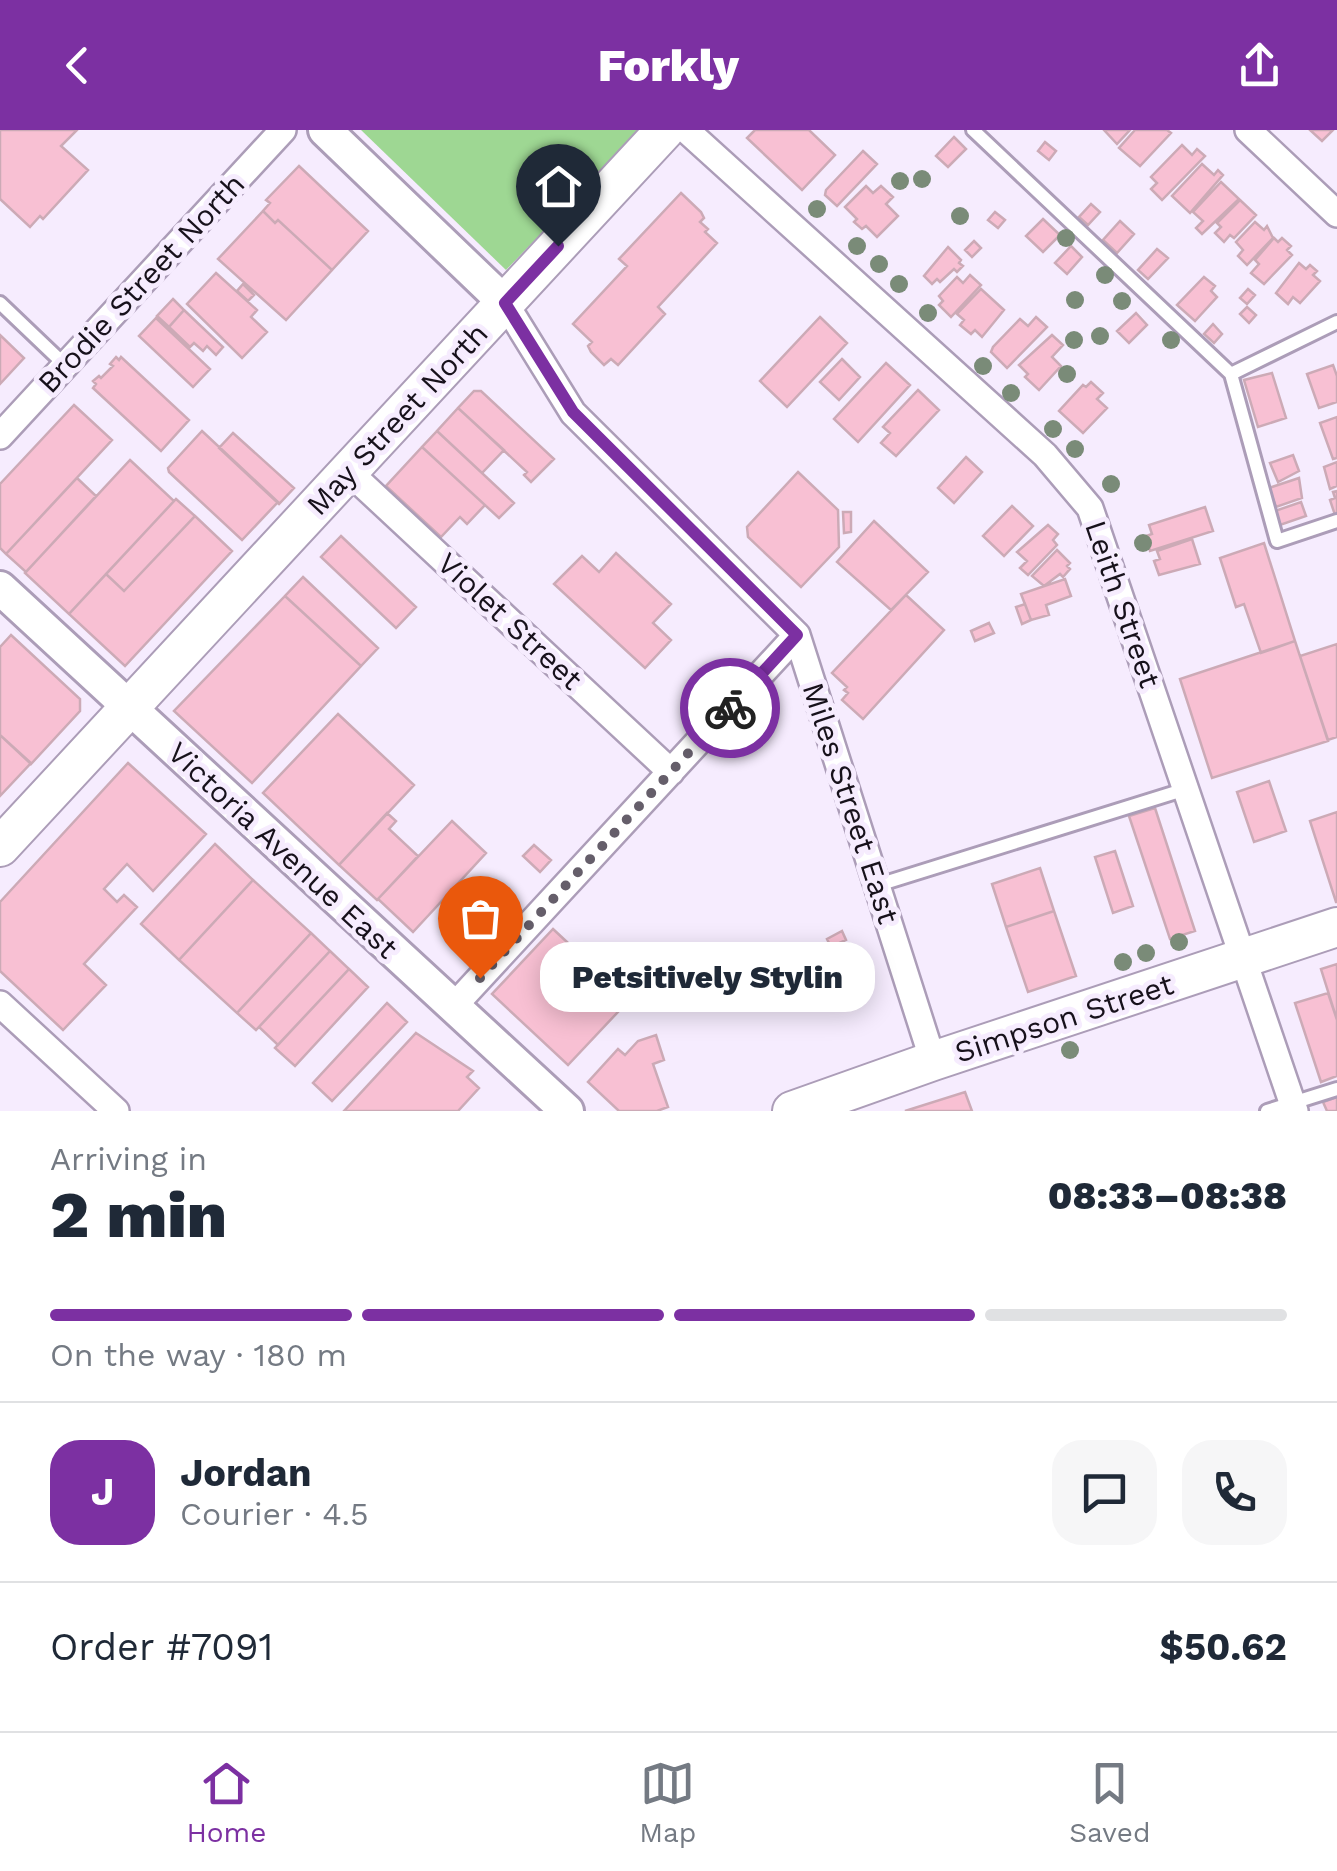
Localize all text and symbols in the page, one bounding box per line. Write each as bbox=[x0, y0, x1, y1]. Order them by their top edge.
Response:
icon: back bbox=[50, 38, 105, 93]
icon: share bbox=[1232, 38, 1287, 93]
text: Forkly bbox=[598, 39, 739, 92]
pin bbox=[516, 144, 601, 247]
icon: home bbox=[531, 159, 586, 214]
street label: Brodie Street North bbox=[31, 166, 251, 400]
street label: May Street North bbox=[299, 316, 495, 522]
street label: Leith Street bbox=[1078, 516, 1168, 693]
street label: Violet Street bbox=[431, 545, 590, 697]
courier bbox=[680, 658, 780, 758]
street label: Miles Street East bbox=[796, 678, 907, 928]
icon: bike bbox=[703, 681, 758, 736]
street label: Victoria Avenue East bbox=[161, 735, 405, 966]
pin bbox=[438, 876, 523, 979]
icon: bag bbox=[453, 891, 508, 946]
callout: Petsitively Stylin bbox=[540, 943, 875, 1013]
text: Petsitively Stylin bbox=[572, 958, 843, 996]
street label: Simpson Street bbox=[950, 966, 1178, 1070]
text: Arriving in bbox=[50, 1140, 207, 1178]
text: 08:33–08:38 bbox=[1048, 1174, 1287, 1218]
text: 2 min bbox=[50, 1177, 227, 1253]
text: On the way · 180 m bbox=[50, 1336, 347, 1374]
button: chat bbox=[1052, 1440, 1157, 1545]
button: phone bbox=[1182, 1440, 1287, 1545]
text: Jordan bbox=[180, 1451, 312, 1495]
text: J bbox=[91, 1470, 114, 1514]
text: Courier · 4.5 bbox=[180, 1495, 369, 1533]
text: Order #7091 bbox=[50, 1625, 273, 1669]
text: $50.62 bbox=[1160, 1625, 1287, 1669]
tab: Home bbox=[186, 1756, 266, 1849]
tab: Map bbox=[639, 1756, 696, 1849]
tab: Saved bbox=[1069, 1756, 1151, 1849]

